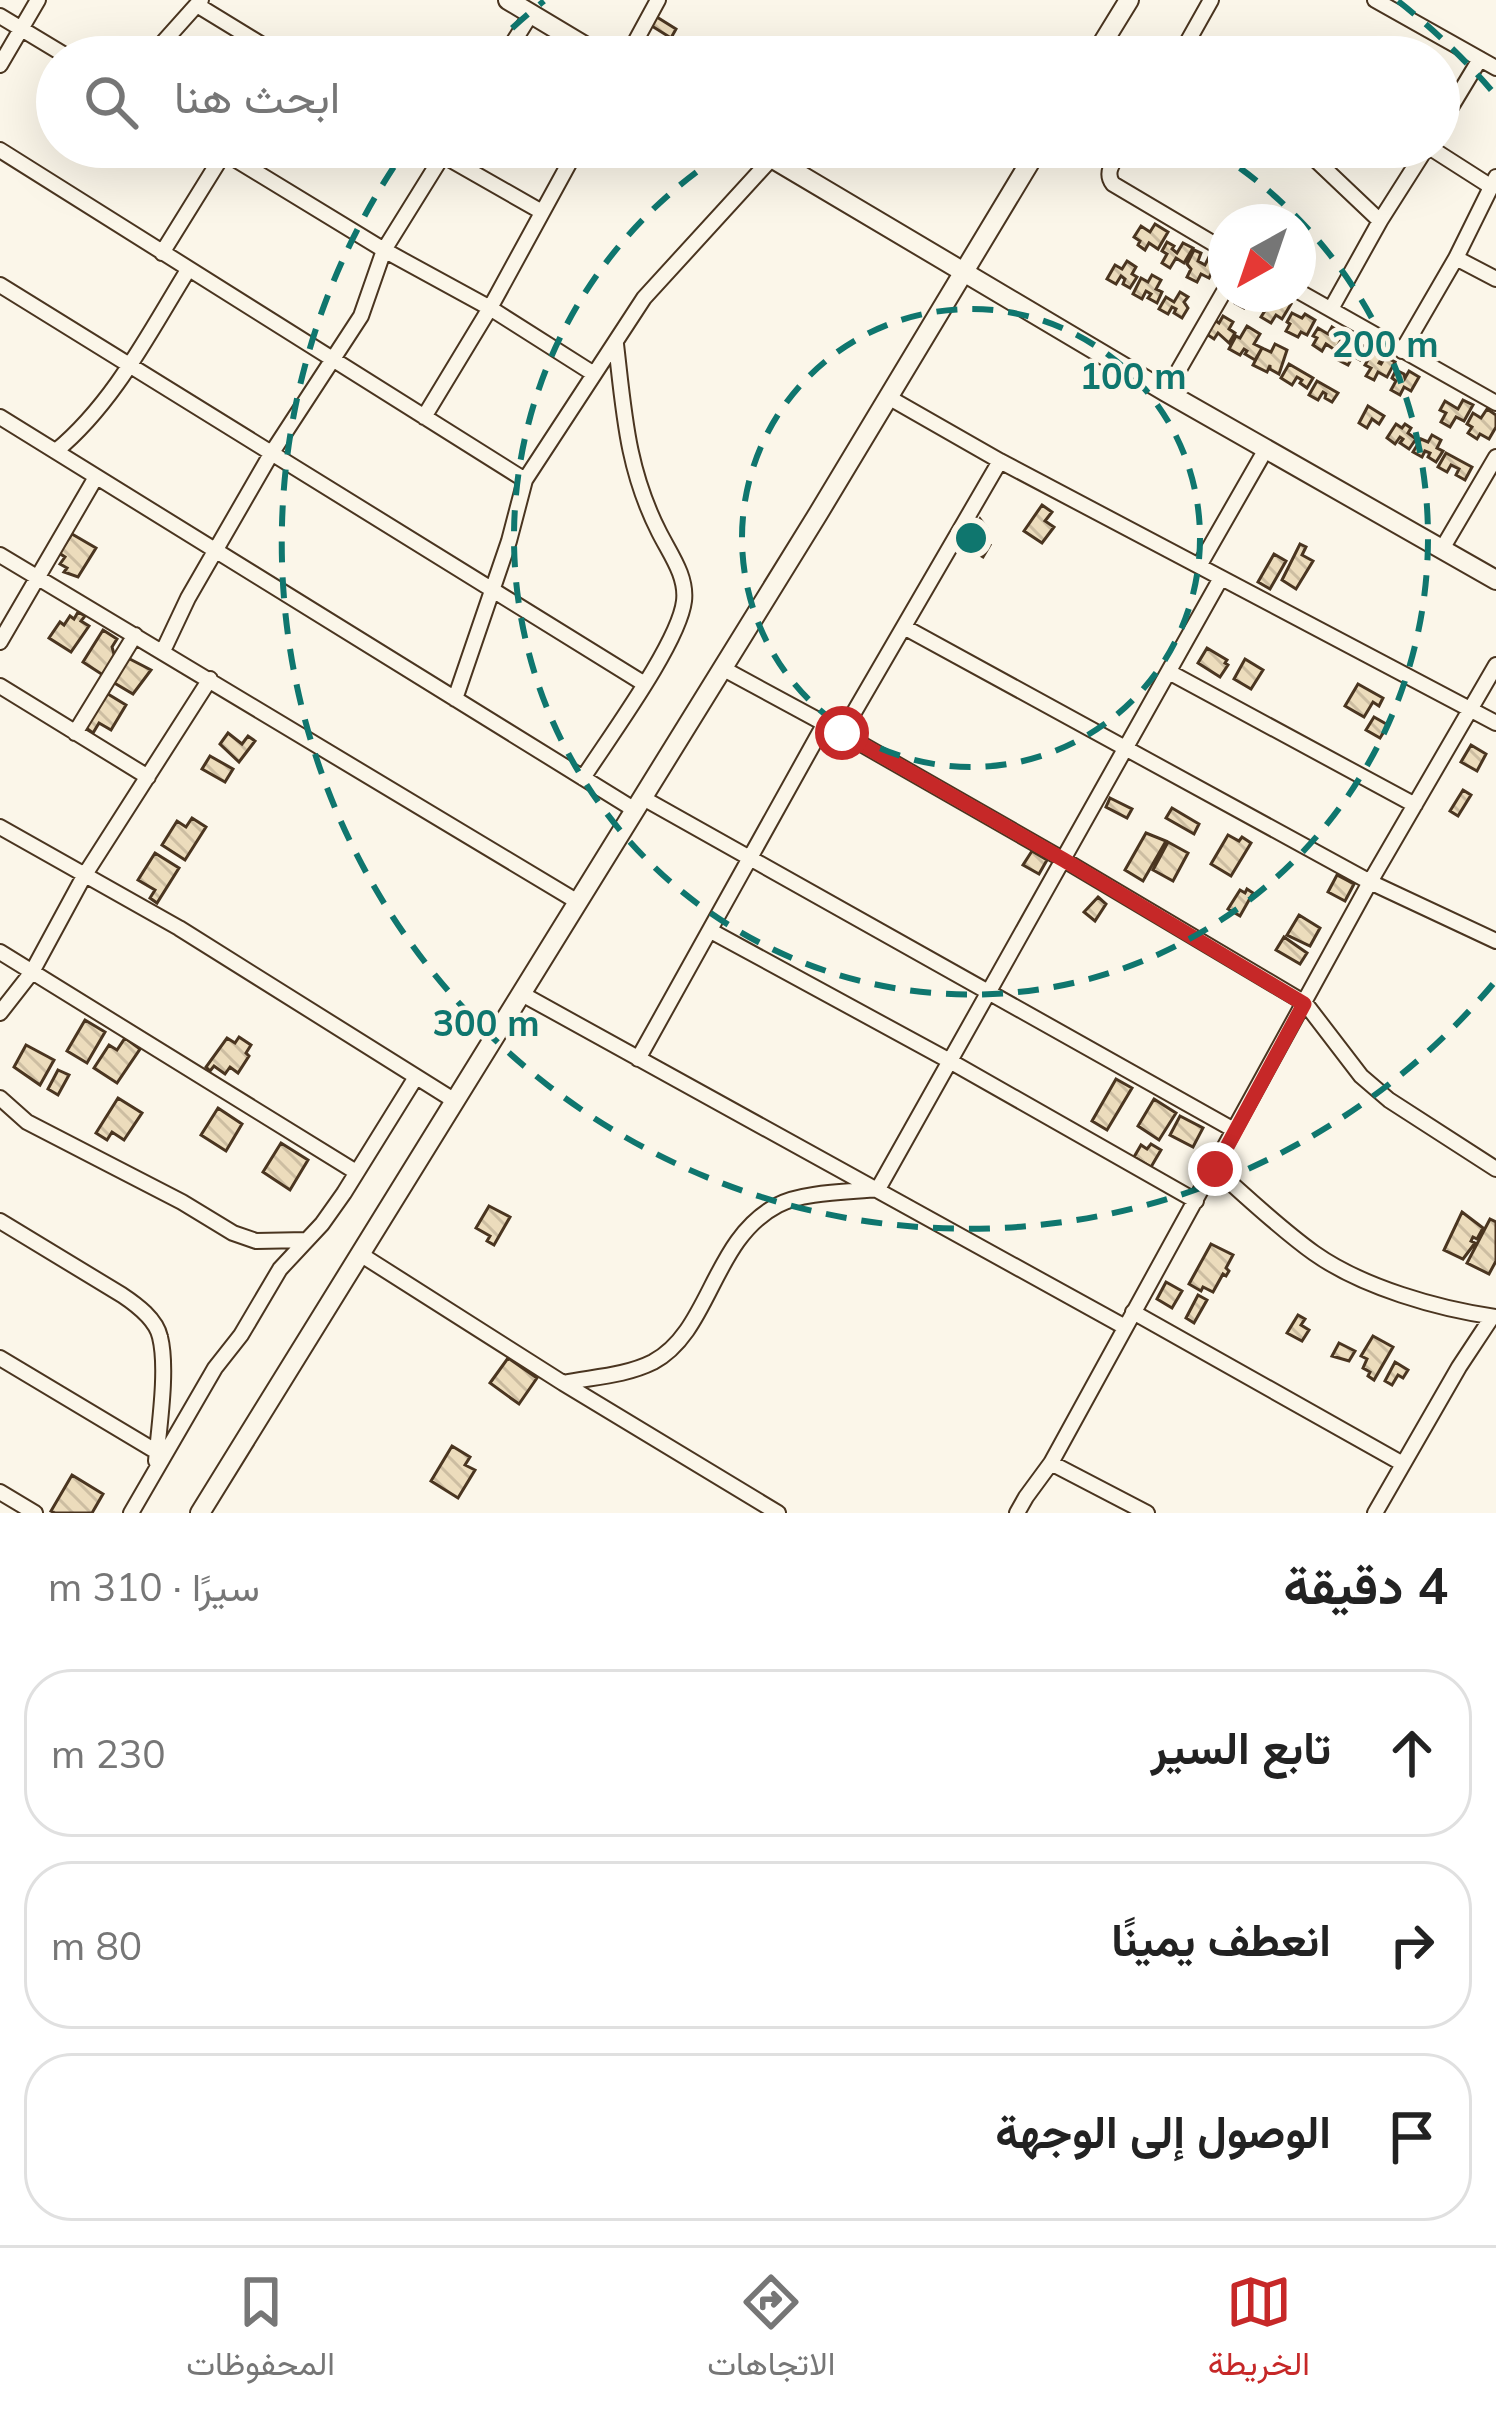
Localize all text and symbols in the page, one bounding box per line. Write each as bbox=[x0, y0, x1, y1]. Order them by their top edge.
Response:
search box bbox=[36, 36, 1460, 168]
text: ابحث هنا bbox=[174, 68, 340, 124]
icon: search bbox=[78, 69, 144, 135]
north arrow bbox=[1208, 204, 1316, 312]
text: 200 m bbox=[1331, 321, 1439, 366]
text: 100 m bbox=[1079, 353, 1187, 398]
centre of rings bbox=[950, 517, 992, 559]
route start bbox=[815, 706, 869, 760]
text: 300 m bbox=[432, 1000, 540, 1045]
route end bbox=[1188, 1142, 1242, 1196]
text: 4 دقيقة bbox=[1283, 1553, 1448, 1617]
text: سيرًا · 310 m bbox=[48, 1562, 260, 1611]
text: تابع السير bbox=[1151, 1719, 1331, 1775]
icon: ahead bbox=[1379, 1720, 1445, 1786]
text: 230 m bbox=[51, 1729, 166, 1778]
text: انعطف يمينًا bbox=[1111, 1911, 1331, 1967]
icon: right bbox=[1379, 1912, 1445, 1978]
text: 80 m bbox=[51, 1921, 142, 1970]
text: الوصول إلى الوجهة bbox=[995, 2103, 1331, 2159]
icon: arrive bbox=[1379, 2104, 1445, 2170]
tab: المحفوظات bbox=[186, 2269, 335, 2393]
tab: الاتجاهات bbox=[707, 2269, 835, 2393]
tab: الخريطة bbox=[1208, 2269, 1310, 2393]

